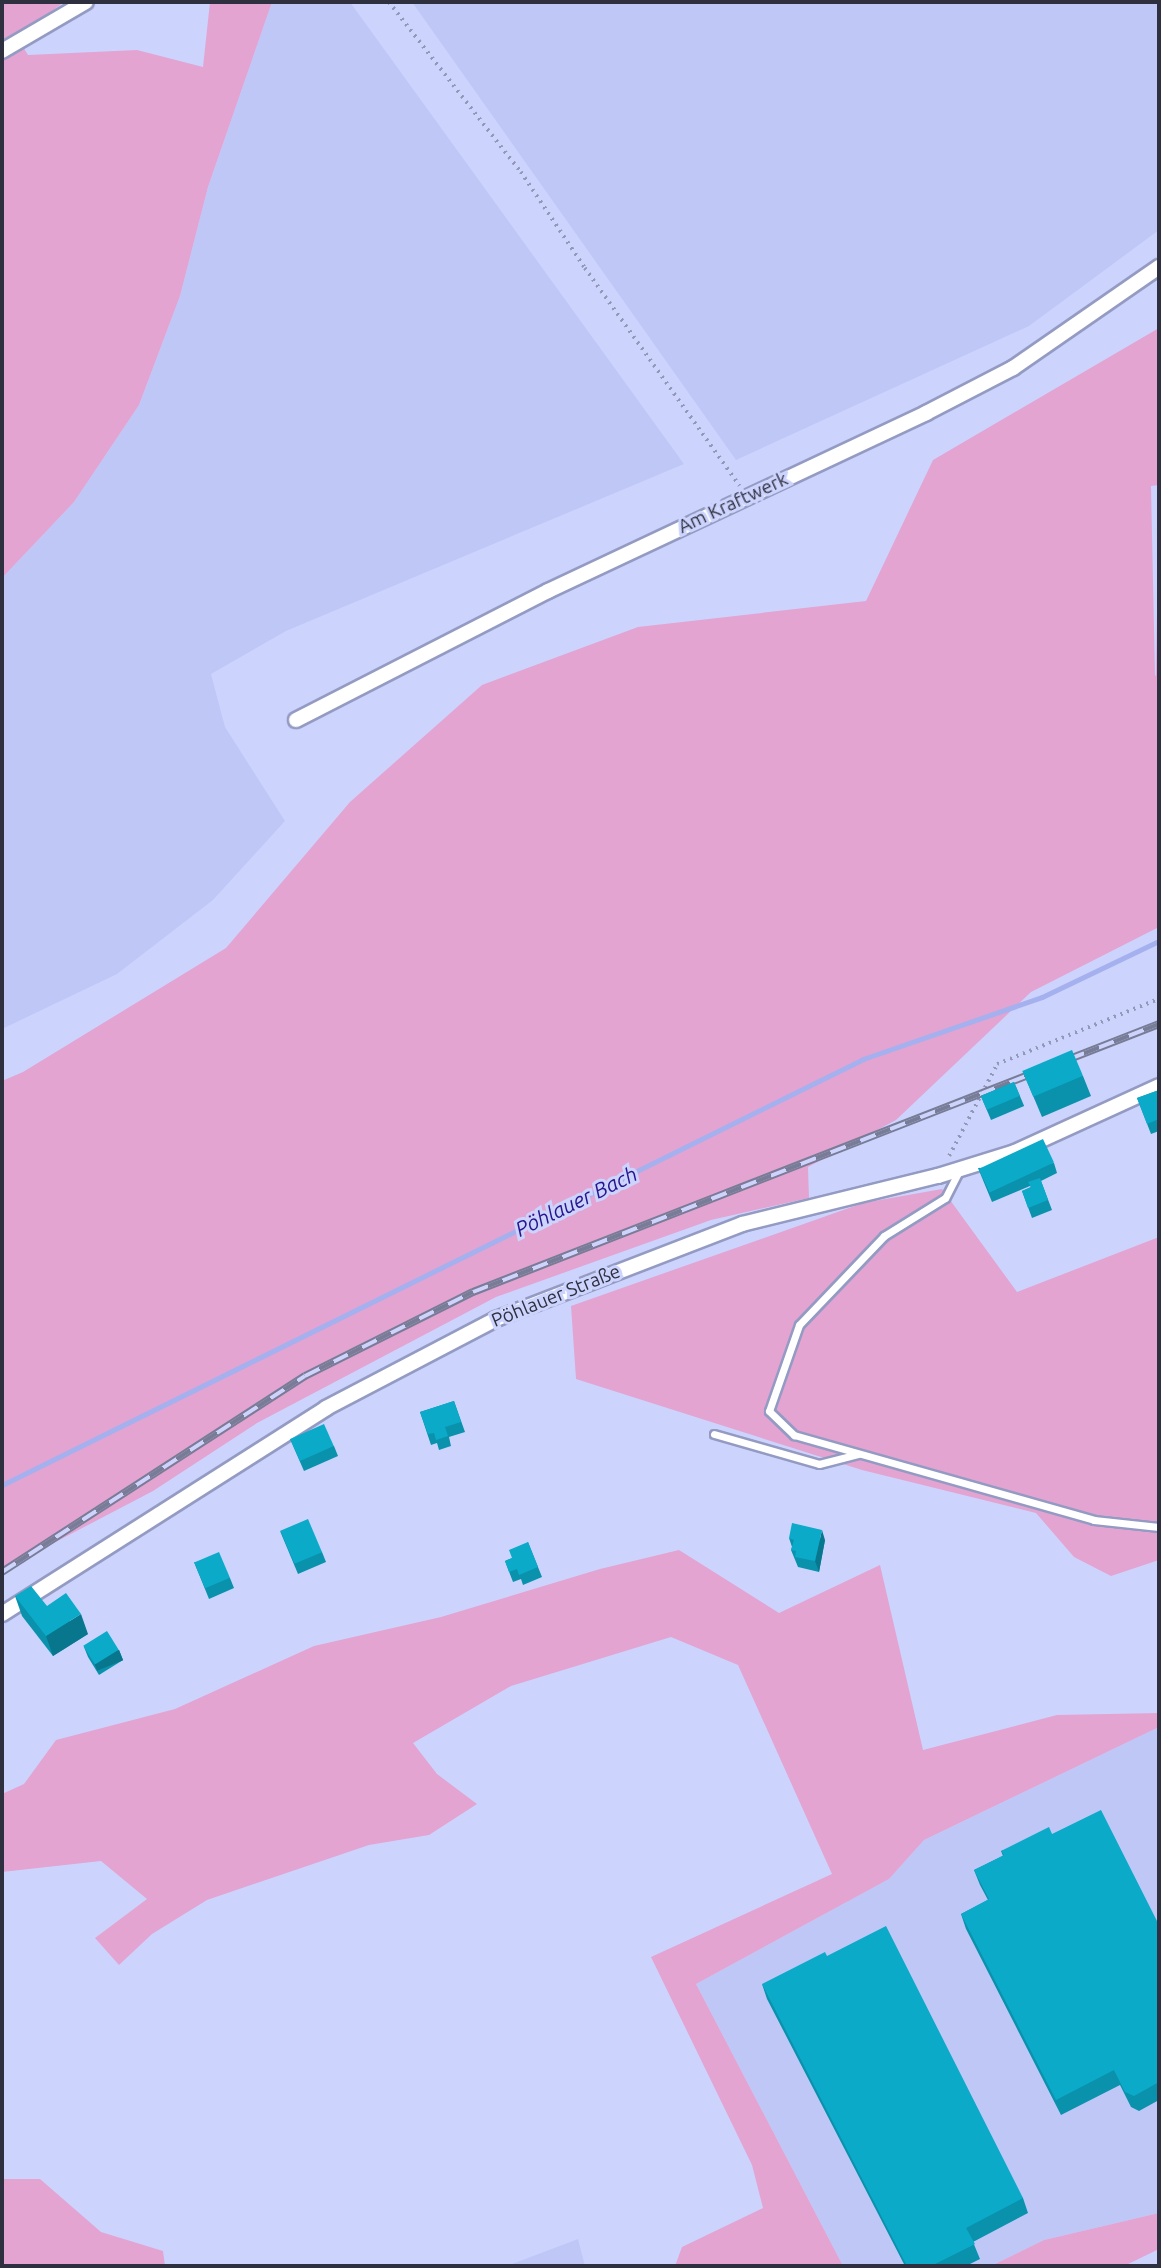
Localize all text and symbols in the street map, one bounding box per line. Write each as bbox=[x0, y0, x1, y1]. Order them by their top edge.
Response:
street label: Am Kraftwerk bbox=[675, 468, 791, 538]
water label: Pöhlauer Bach bbox=[511, 1161, 641, 1241]
street label: Pöhlauer Straße bbox=[488, 1260, 624, 1332]

